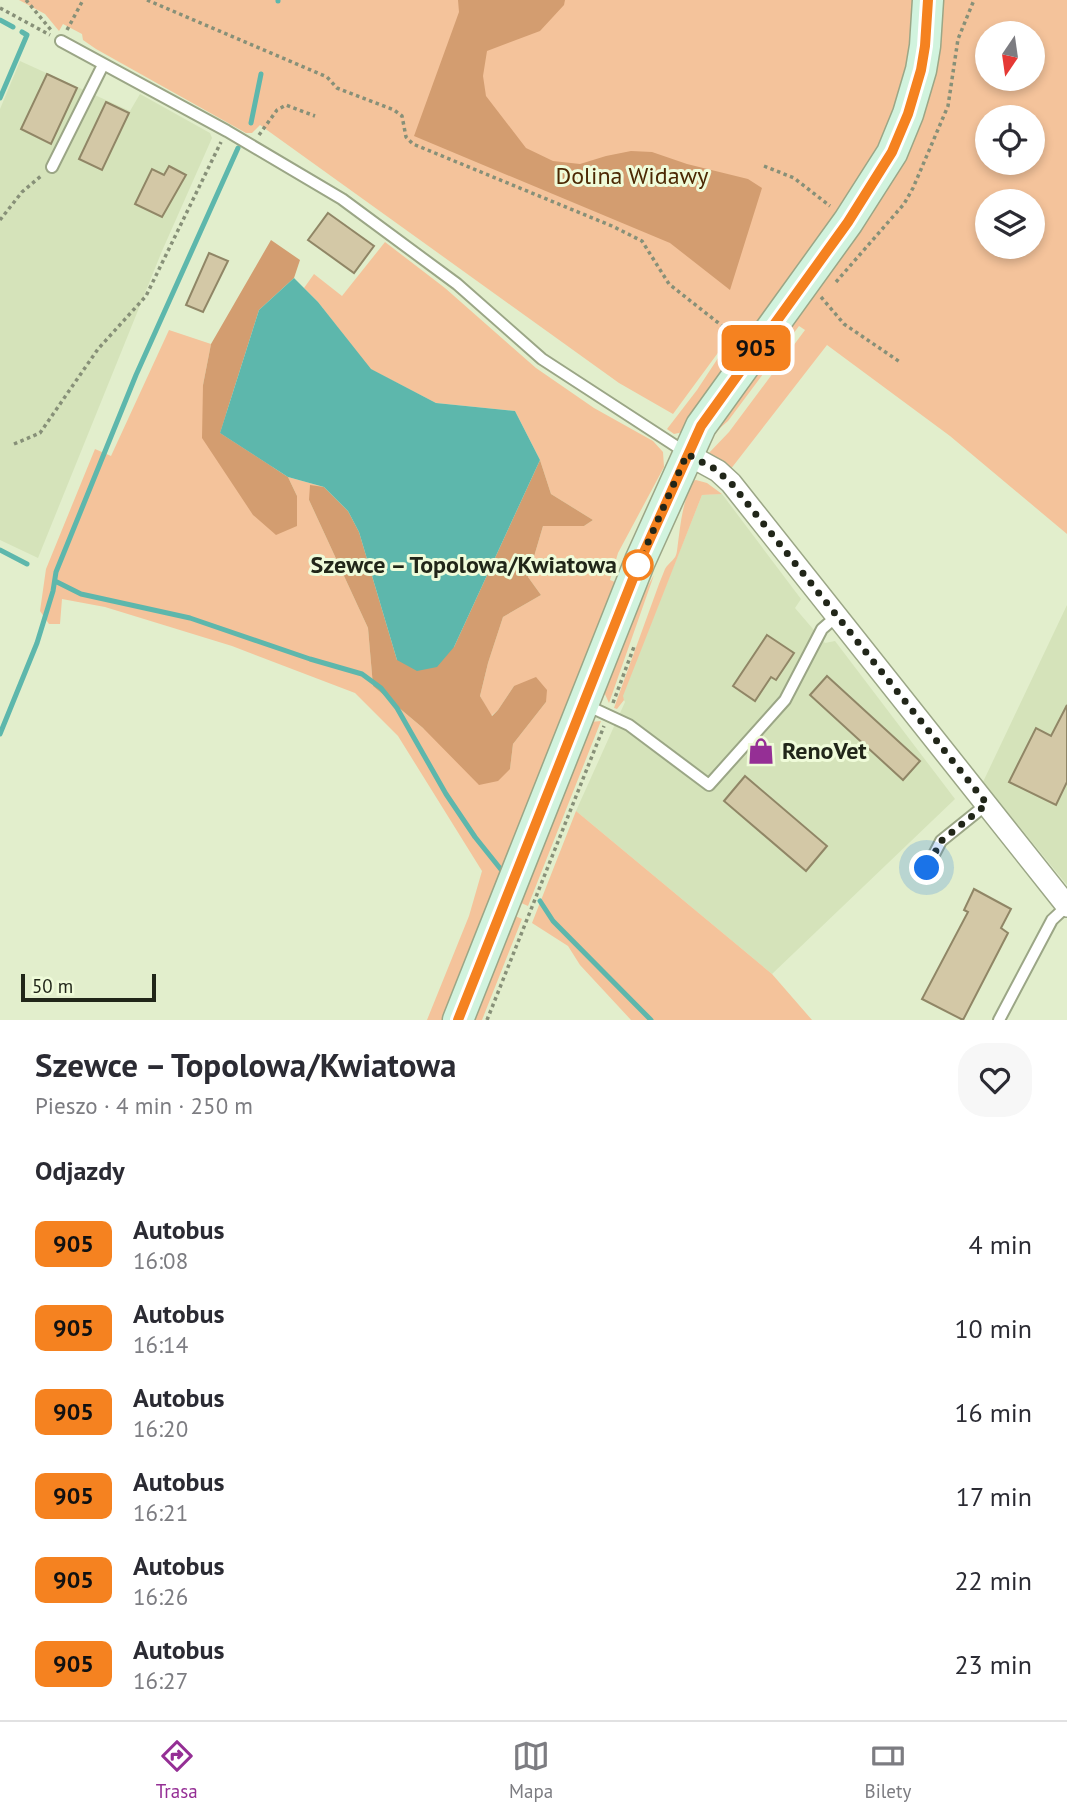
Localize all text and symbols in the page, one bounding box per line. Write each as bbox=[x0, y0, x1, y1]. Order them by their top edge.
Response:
north arrow bbox=[975, 21, 1045, 91]
map controls bbox=[975, 21, 1045, 259]
button: locate bbox=[975, 105, 1045, 175]
park label: Dolina Widawy bbox=[555, 160, 709, 191]
button: layers bbox=[975, 189, 1045, 259]
line badge: 905 bbox=[716, 325, 796, 371]
text: 905 bbox=[736, 332, 776, 363]
place label: Szewce – Topolowa/Kwiatowa bbox=[311, 549, 617, 580]
marker: Szewce – Topolowa/Kwiatowa bbox=[623, 550, 653, 580]
place label: RenoVet bbox=[782, 735, 867, 766]
shop icon: RenoVet bbox=[746, 736, 776, 766]
your location bbox=[909, 850, 944, 885]
scale bar bbox=[21, 971, 156, 1003]
text: 50 m bbox=[32, 974, 73, 998]
text: Szewce – Topolowa/Kwiatowa bbox=[35, 1043, 456, 1086]
button: heart bbox=[958, 1043, 1032, 1117]
text: Pieszo · 4 min · 250 m bbox=[35, 1091, 253, 1120]
text: Odjazdy bbox=[35, 1154, 125, 1187]
text: Autobus bbox=[133, 1213, 225, 1246]
text: 905 bbox=[53, 1228, 94, 1259]
text: 4 min bbox=[969, 1228, 1032, 1261]
text: 16:08 bbox=[133, 1246, 188, 1275]
text: Autobus bbox=[133, 1297, 225, 1330]
text: 905 bbox=[53, 1312, 94, 1343]
text: 10 min bbox=[954, 1312, 1032, 1345]
text: 16:14 bbox=[133, 1330, 188, 1359]
text: Autobus bbox=[133, 1381, 225, 1414]
text: 905 bbox=[53, 1396, 94, 1427]
text: 16 min bbox=[954, 1396, 1032, 1429]
text: 16:20 bbox=[133, 1414, 188, 1443]
text: Autobus bbox=[133, 1465, 225, 1498]
text: 905 bbox=[53, 1480, 94, 1511]
text: 17 min bbox=[956, 1480, 1032, 1513]
text: 16:21 bbox=[133, 1498, 188, 1527]
text: Autobus bbox=[133, 1549, 225, 1582]
text: 905 bbox=[53, 1564, 94, 1595]
text: 22 min bbox=[954, 1564, 1032, 1597]
text: 16:26 bbox=[133, 1582, 188, 1611]
text: Autobus bbox=[133, 1633, 225, 1666]
text: 905 bbox=[53, 1648, 94, 1679]
text: 23 min bbox=[954, 1648, 1032, 1681]
text: 16:27 bbox=[133, 1666, 188, 1695]
tab: Trasa bbox=[156, 1737, 198, 1803]
tab: Mapa bbox=[509, 1737, 553, 1803]
tab: Bilety bbox=[865, 1737, 911, 1803]

